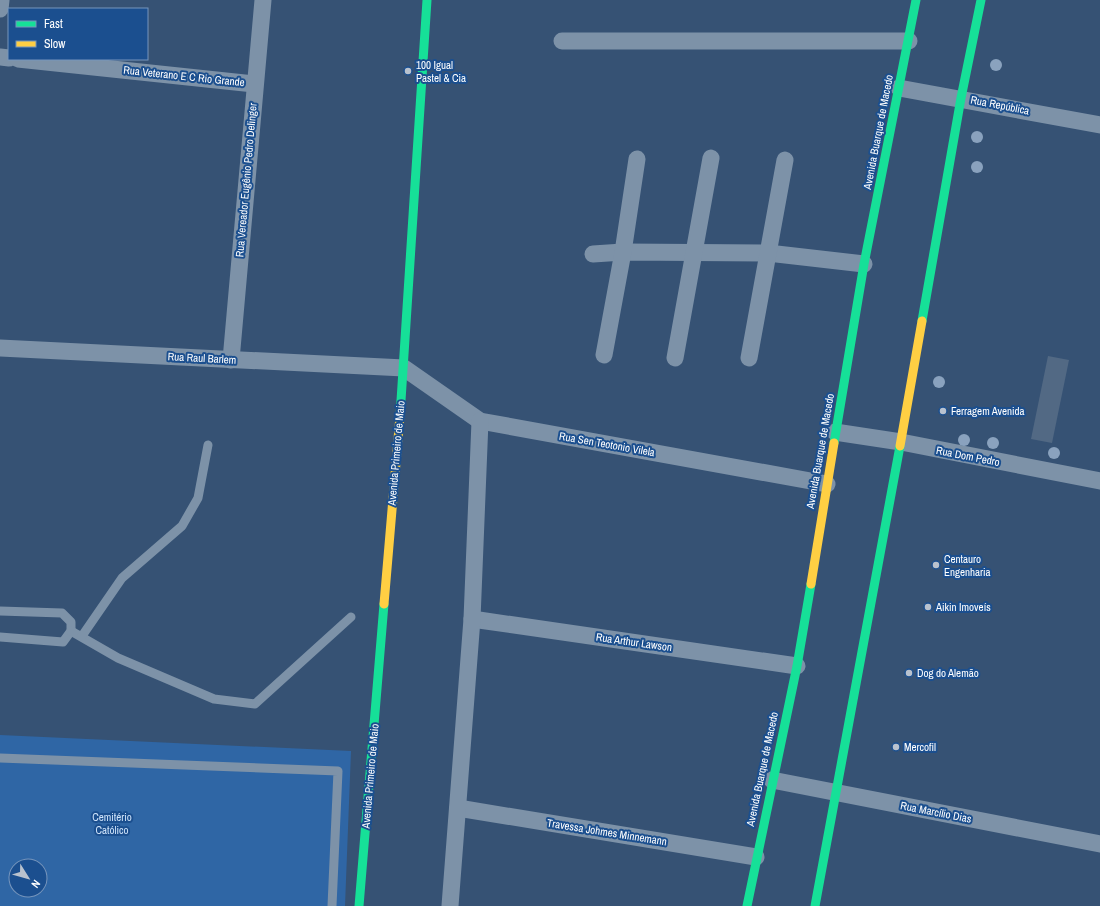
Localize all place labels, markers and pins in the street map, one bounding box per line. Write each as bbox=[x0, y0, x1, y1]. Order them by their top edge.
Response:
place label: 100 Igual Pastel & Cia bbox=[416, 58, 466, 85]
marker: 100 Igual Pastel & Cia bbox=[403, 66, 413, 76]
place label: Ferragem Avenida bbox=[951, 404, 1025, 418]
marker: Ferragem Avenida bbox=[938, 406, 948, 416]
place label: Centauro Engenharia bbox=[944, 552, 991, 579]
marker: Centauro Engenharia bbox=[931, 560, 941, 570]
place label: Aikin Imoveís bbox=[935, 600, 991, 614]
marker: Aikin Imoveís bbox=[923, 602, 933, 612]
place label: Dog do Alemão bbox=[917, 666, 979, 680]
marker: Dog do Alemão bbox=[904, 668, 914, 678]
place label: Mercofil bbox=[904, 740, 936, 754]
marker: Mercofil bbox=[891, 742, 901, 752]

